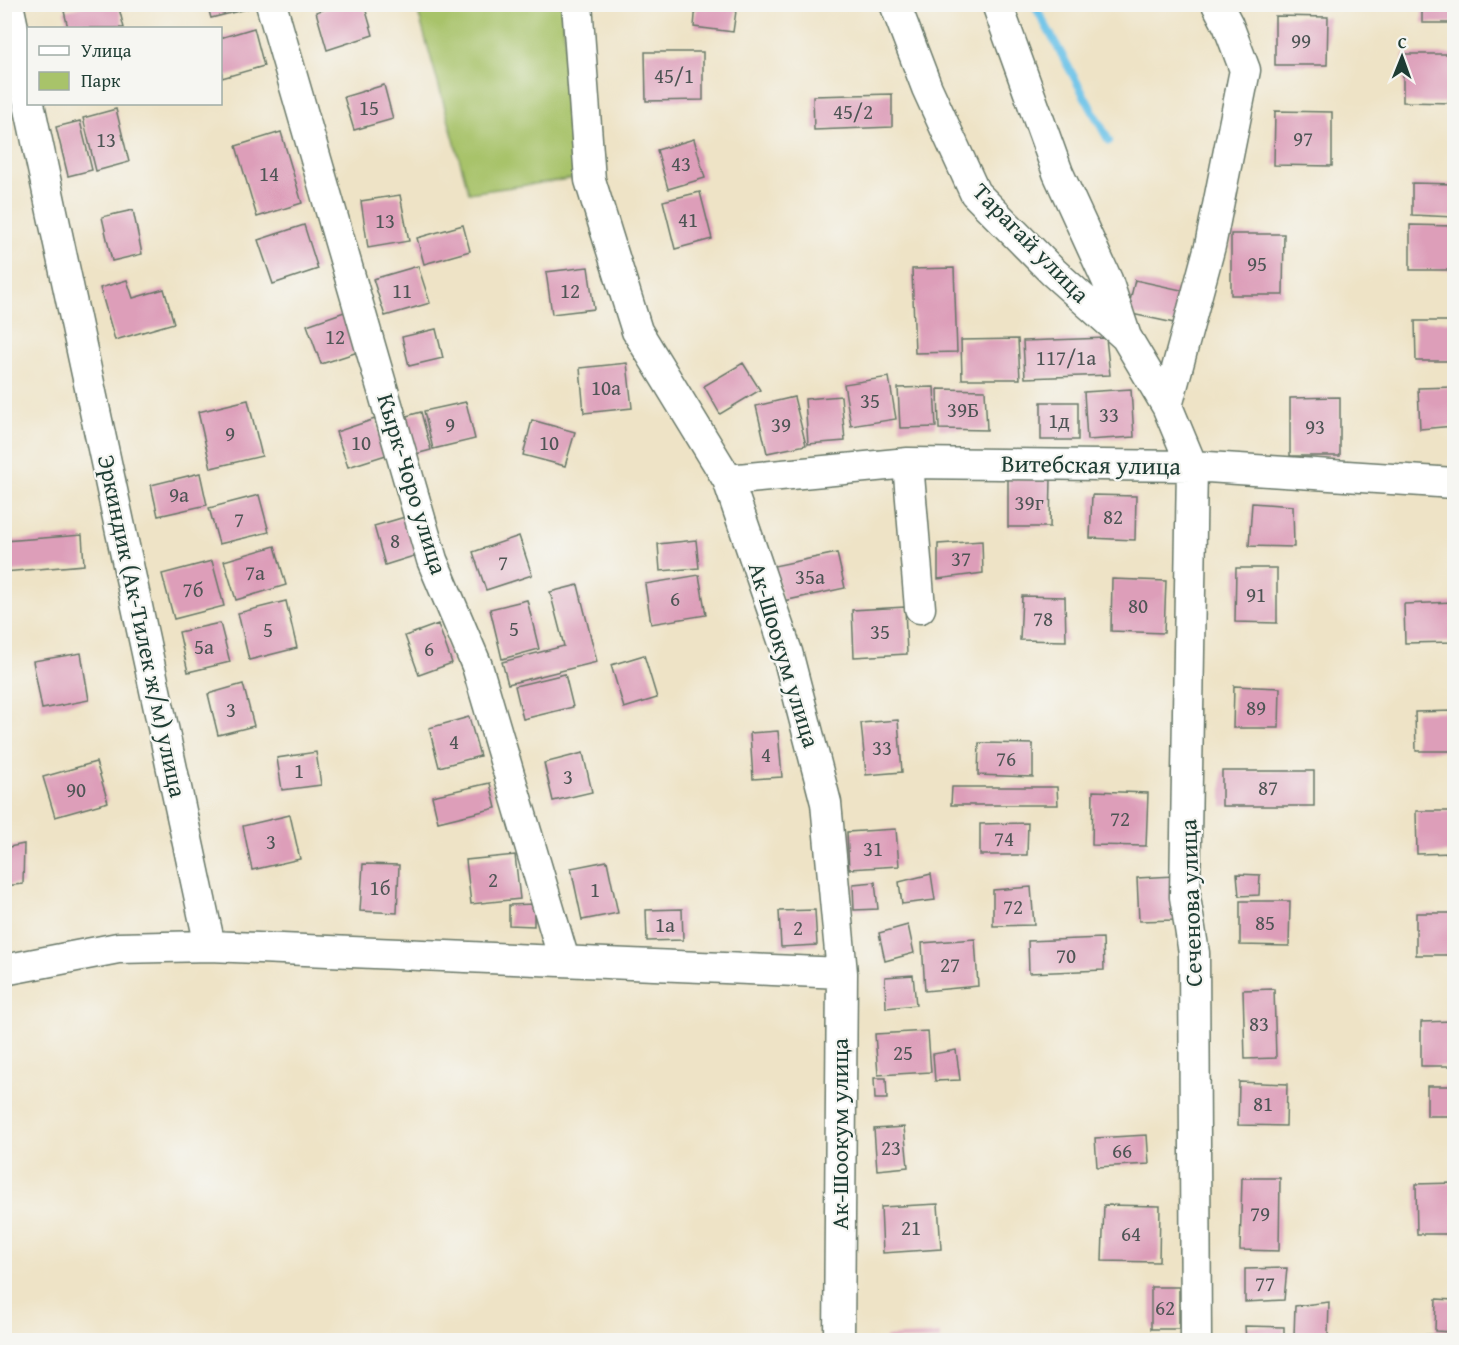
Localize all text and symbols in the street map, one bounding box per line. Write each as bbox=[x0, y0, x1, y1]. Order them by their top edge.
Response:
house number: 99 bbox=[1291, 25, 1311, 56]
legend bbox=[27, 27, 222, 105]
north arrow bbox=[1372, 27, 1432, 87]
text: С bbox=[1398, 30, 1407, 54]
text: Улица bbox=[81, 37, 132, 64]
house number: 45/1 bbox=[654, 60, 694, 91]
text: Парк bbox=[81, 67, 121, 94]
house number: 15 bbox=[359, 92, 379, 123]
house number: 45/2 bbox=[833, 96, 873, 127]
house number: 97 bbox=[1293, 123, 1313, 154]
house number: 13 bbox=[96, 124, 116, 155]
house number: 43 bbox=[671, 148, 691, 179]
house number: 14 bbox=[259, 158, 279, 189]
street label: Тарагай улица bbox=[965, 175, 1098, 311]
house number: 41 bbox=[678, 204, 698, 235]
house number: 13 bbox=[375, 205, 395, 236]
house number: 95 bbox=[1247, 248, 1267, 279]
house number: 11 bbox=[392, 275, 412, 306]
house number: 12 bbox=[560, 275, 580, 306]
house number: 12 bbox=[325, 321, 345, 352]
house number: 117/1а bbox=[1036, 342, 1096, 373]
house number: 10а bbox=[591, 372, 621, 403]
house number: 35 bbox=[860, 385, 880, 416]
street label: Кырк-Чоро улица bbox=[368, 389, 457, 579]
house number: 39Б bbox=[947, 394, 979, 425]
house number: 33 bbox=[1099, 399, 1119, 430]
house number: 1д bbox=[1048, 405, 1070, 436]
house number: 9 bbox=[445, 409, 455, 440]
house number: 39 bbox=[771, 409, 791, 440]
house number: 93 bbox=[1305, 411, 1325, 442]
house number: 9 bbox=[225, 418, 235, 449]
house number: 10 bbox=[351, 427, 371, 458]
house number: 10 bbox=[539, 427, 559, 458]
street label: Витебская улица bbox=[1001, 445, 1182, 484]
street label: Эркиндик (Ак-Тилек ж/м) улица bbox=[89, 451, 196, 801]
house number: 9а bbox=[169, 479, 189, 510]
house number: 39г bbox=[1014, 487, 1044, 518]
house number: 82 bbox=[1103, 501, 1123, 532]
house number: 7 bbox=[234, 504, 244, 535]
house number: 8 bbox=[390, 525, 400, 556]
house number: 37 bbox=[951, 543, 971, 574]
house number: 7 bbox=[498, 547, 508, 578]
house number: 7а bbox=[245, 557, 265, 588]
street label: Ак-Шоокум улица bbox=[740, 558, 829, 752]
house number: 35а bbox=[795, 561, 825, 592]
house number: 7б bbox=[183, 574, 203, 605]
house number: 91 bbox=[1246, 579, 1266, 610]
house number: 6 bbox=[670, 583, 680, 614]
house number: 80 bbox=[1128, 590, 1148, 621]
house number: 78 bbox=[1033, 603, 1053, 634]
house number: 5 bbox=[509, 613, 519, 644]
house number: 5 bbox=[263, 614, 273, 645]
house number: 35 bbox=[870, 616, 890, 647]
house number: 5а bbox=[194, 631, 214, 662]
house number: 6 bbox=[424, 633, 434, 664]
house number: 89 bbox=[1246, 692, 1266, 723]
house number: 3 bbox=[226, 694, 236, 725]
house number: 4 bbox=[449, 726, 459, 757]
house number: 33 bbox=[872, 732, 892, 763]
house number: 4 bbox=[761, 739, 771, 770]
house number: 76 bbox=[996, 743, 1016, 774]
house number: 1 bbox=[294, 755, 304, 786]
house number: 3 bbox=[563, 761, 573, 792]
house number: 87 bbox=[1258, 772, 1278, 803]
house number: 90 bbox=[66, 774, 86, 805]
house number: 72 bbox=[1110, 803, 1130, 834]
street label: Сеченова улица bbox=[1170, 818, 1211, 987]
house number: 74 bbox=[994, 823, 1014, 854]
house number: 3 bbox=[266, 826, 276, 857]
house number: 31 bbox=[863, 833, 883, 864]
house number: 2 bbox=[488, 864, 498, 895]
house number: 1б bbox=[370, 872, 390, 903]
house number: 1 bbox=[590, 874, 600, 905]
house number: 72 bbox=[1003, 891, 1023, 922]
house number: 85 bbox=[1255, 907, 1275, 938]
house number: 1а bbox=[655, 909, 675, 940]
house number: 2 bbox=[793, 912, 803, 943]
house number: 70 bbox=[1056, 940, 1076, 971]
house number: 27 bbox=[940, 949, 960, 980]
house number: 83 bbox=[1249, 1008, 1269, 1039]
street label: Ак-Шоокум улица bbox=[822, 1037, 857, 1230]
house number: 25 bbox=[893, 1037, 913, 1068]
house number: 81 bbox=[1253, 1088, 1273, 1119]
house number: 23 bbox=[881, 1132, 901, 1163]
house number: 66 bbox=[1112, 1135, 1132, 1166]
house number: 79 bbox=[1250, 1198, 1270, 1229]
house number: 21 bbox=[901, 1212, 921, 1243]
house number: 64 bbox=[1121, 1218, 1141, 1249]
house number: 77 bbox=[1255, 1268, 1275, 1299]
house number: 62 bbox=[1155, 1292, 1175, 1323]

